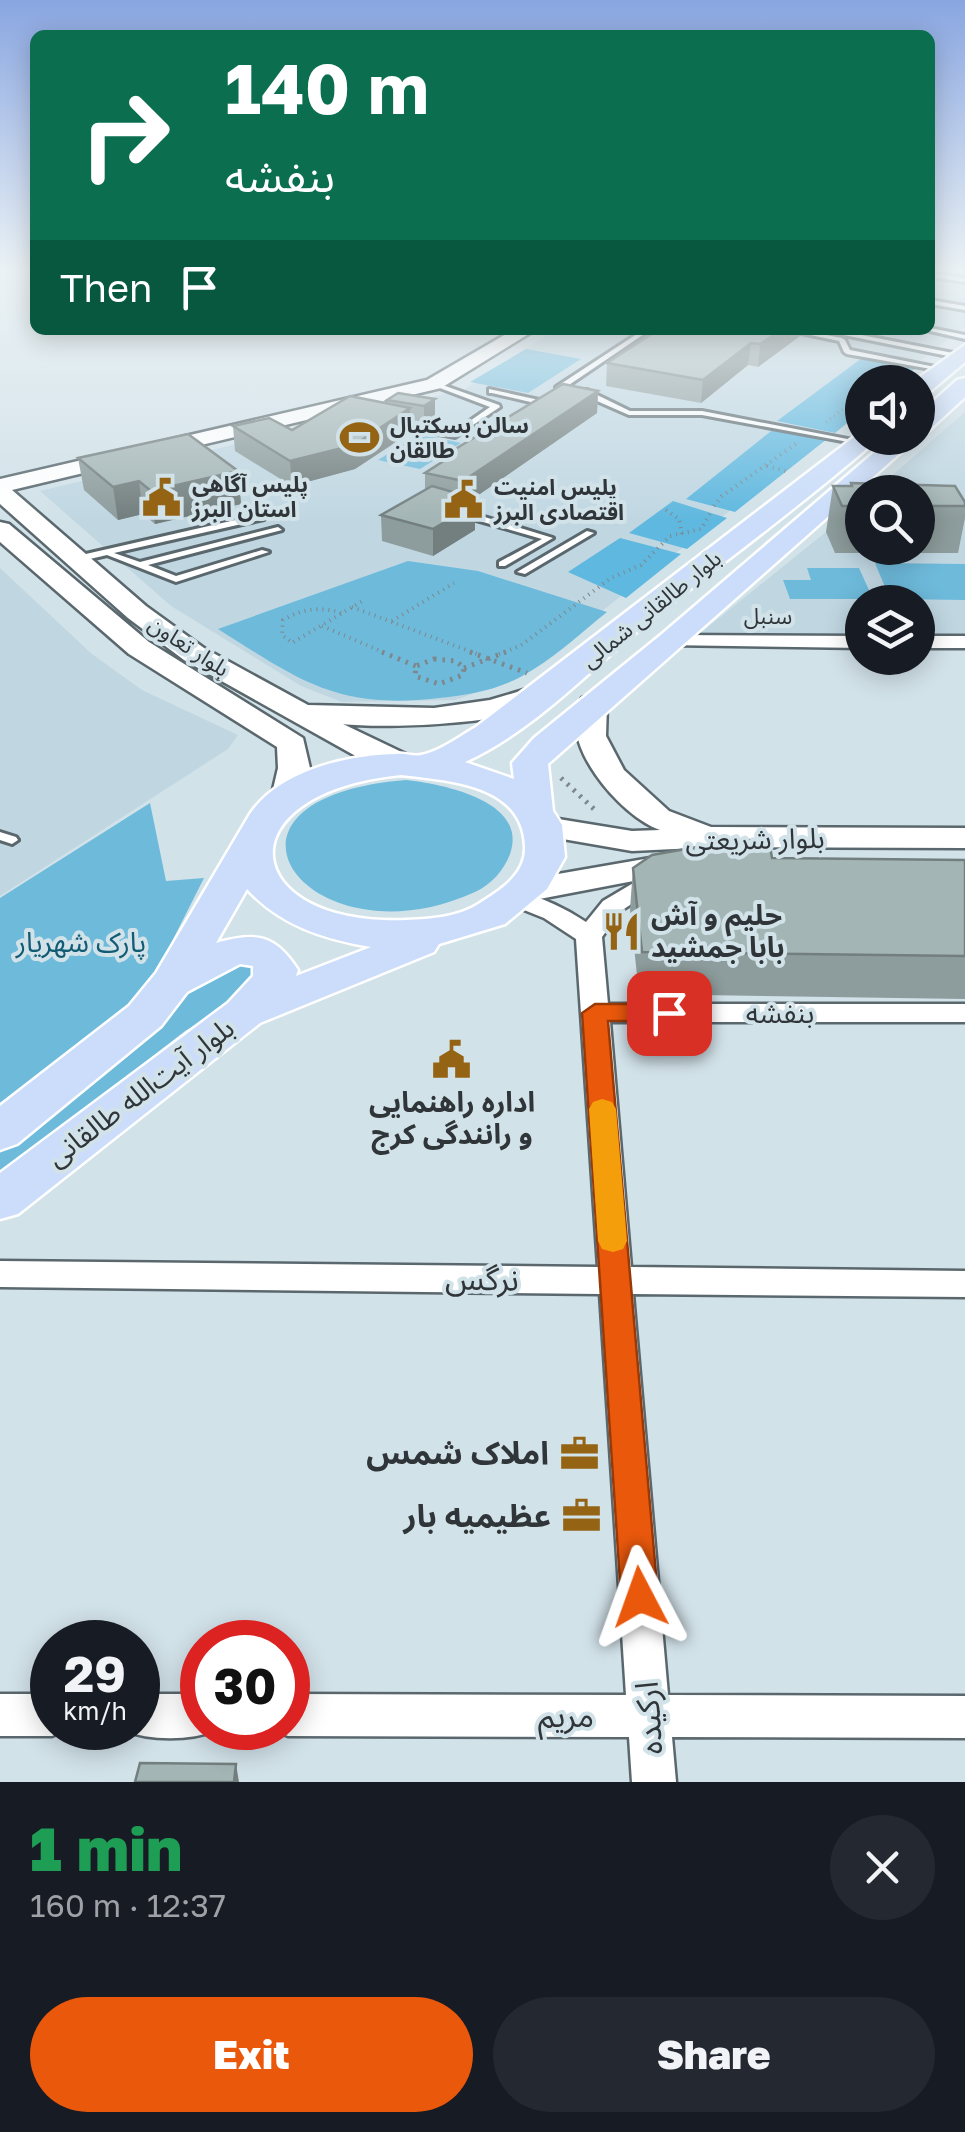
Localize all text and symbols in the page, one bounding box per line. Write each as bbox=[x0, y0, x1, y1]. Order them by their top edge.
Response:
text: 140 m bbox=[225, 45, 429, 129]
icon: right bbox=[60, 70, 190, 200]
text: بنفشه bbox=[225, 148, 335, 202]
icon: arrive bbox=[172, 260, 227, 315]
text: Then bbox=[60, 265, 152, 310]
map controls bbox=[845, 365, 935, 675]
button: sound bbox=[845, 365, 935, 455]
place label: سالن بسکتبال طالقان bbox=[390, 411, 529, 463]
sports icon: سالن بسکتبال طالقان bbox=[339, 417, 381, 459]
place label: پلیس آگاهی استان البرز bbox=[191, 470, 308, 523]
place label: پلیس امنیت اقتصادی البرز bbox=[493, 473, 624, 526]
button: search bbox=[845, 475, 935, 565]
public building icon: پلیس آگاهی استان البرز bbox=[141, 476, 183, 518]
public building icon: پلیس امنیت اقتصادی البرز bbox=[443, 479, 485, 521]
street label: بلوار طالقانی شمالی bbox=[575, 544, 727, 674]
button: layers bbox=[845, 585, 935, 675]
street label: سنبل bbox=[744, 602, 792, 629]
street label: بلوار تعاون bbox=[143, 609, 235, 683]
street label: بلوار شریعتی bbox=[685, 821, 825, 857]
place label: حلیم و آش بابا جمشید bbox=[651, 898, 785, 964]
restaurant icon: حلیم و آش بابا جمشید bbox=[600, 910, 642, 952]
park label: پارک شهریار bbox=[15, 925, 146, 960]
pin bbox=[627, 971, 712, 1056]
icon: arrive bbox=[642, 986, 697, 1041]
street label: بنفشه bbox=[746, 996, 814, 1029]
street label: بلوار آیت‌الله طالقانی bbox=[39, 1010, 241, 1174]
public building icon: اداره راهنمایی و رانندگی کرج bbox=[431, 1038, 473, 1080]
place label: اداره راهنمایی و رانندگی کرج bbox=[369, 1085, 535, 1155]
street label: نرگس bbox=[445, 1258, 519, 1299]
office icon: املاک شمس bbox=[558, 1432, 600, 1474]
place label: املاک شمس bbox=[366, 1433, 549, 1472]
office icon: عظیمیه بار bbox=[560, 1495, 602, 1537]
place label: عظیمیه بار bbox=[401, 1496, 551, 1535]
position arrow bbox=[588, 1545, 692, 1649]
speed limit sign: 30 bbox=[180, 1620, 310, 1750]
text: 29 bbox=[64, 1643, 126, 1703]
street label: ارکیده bbox=[626, 1680, 671, 1756]
text: km/h bbox=[63, 1695, 127, 1726]
street label: مریم bbox=[538, 1696, 594, 1740]
text: 1 min bbox=[30, 1812, 182, 1884]
button: close bbox=[830, 1815, 935, 1920]
text: 160 m · 12:37 bbox=[30, 1886, 226, 1924]
button: Exit bbox=[30, 1997, 473, 2112]
button: Share bbox=[493, 1997, 935, 2112]

